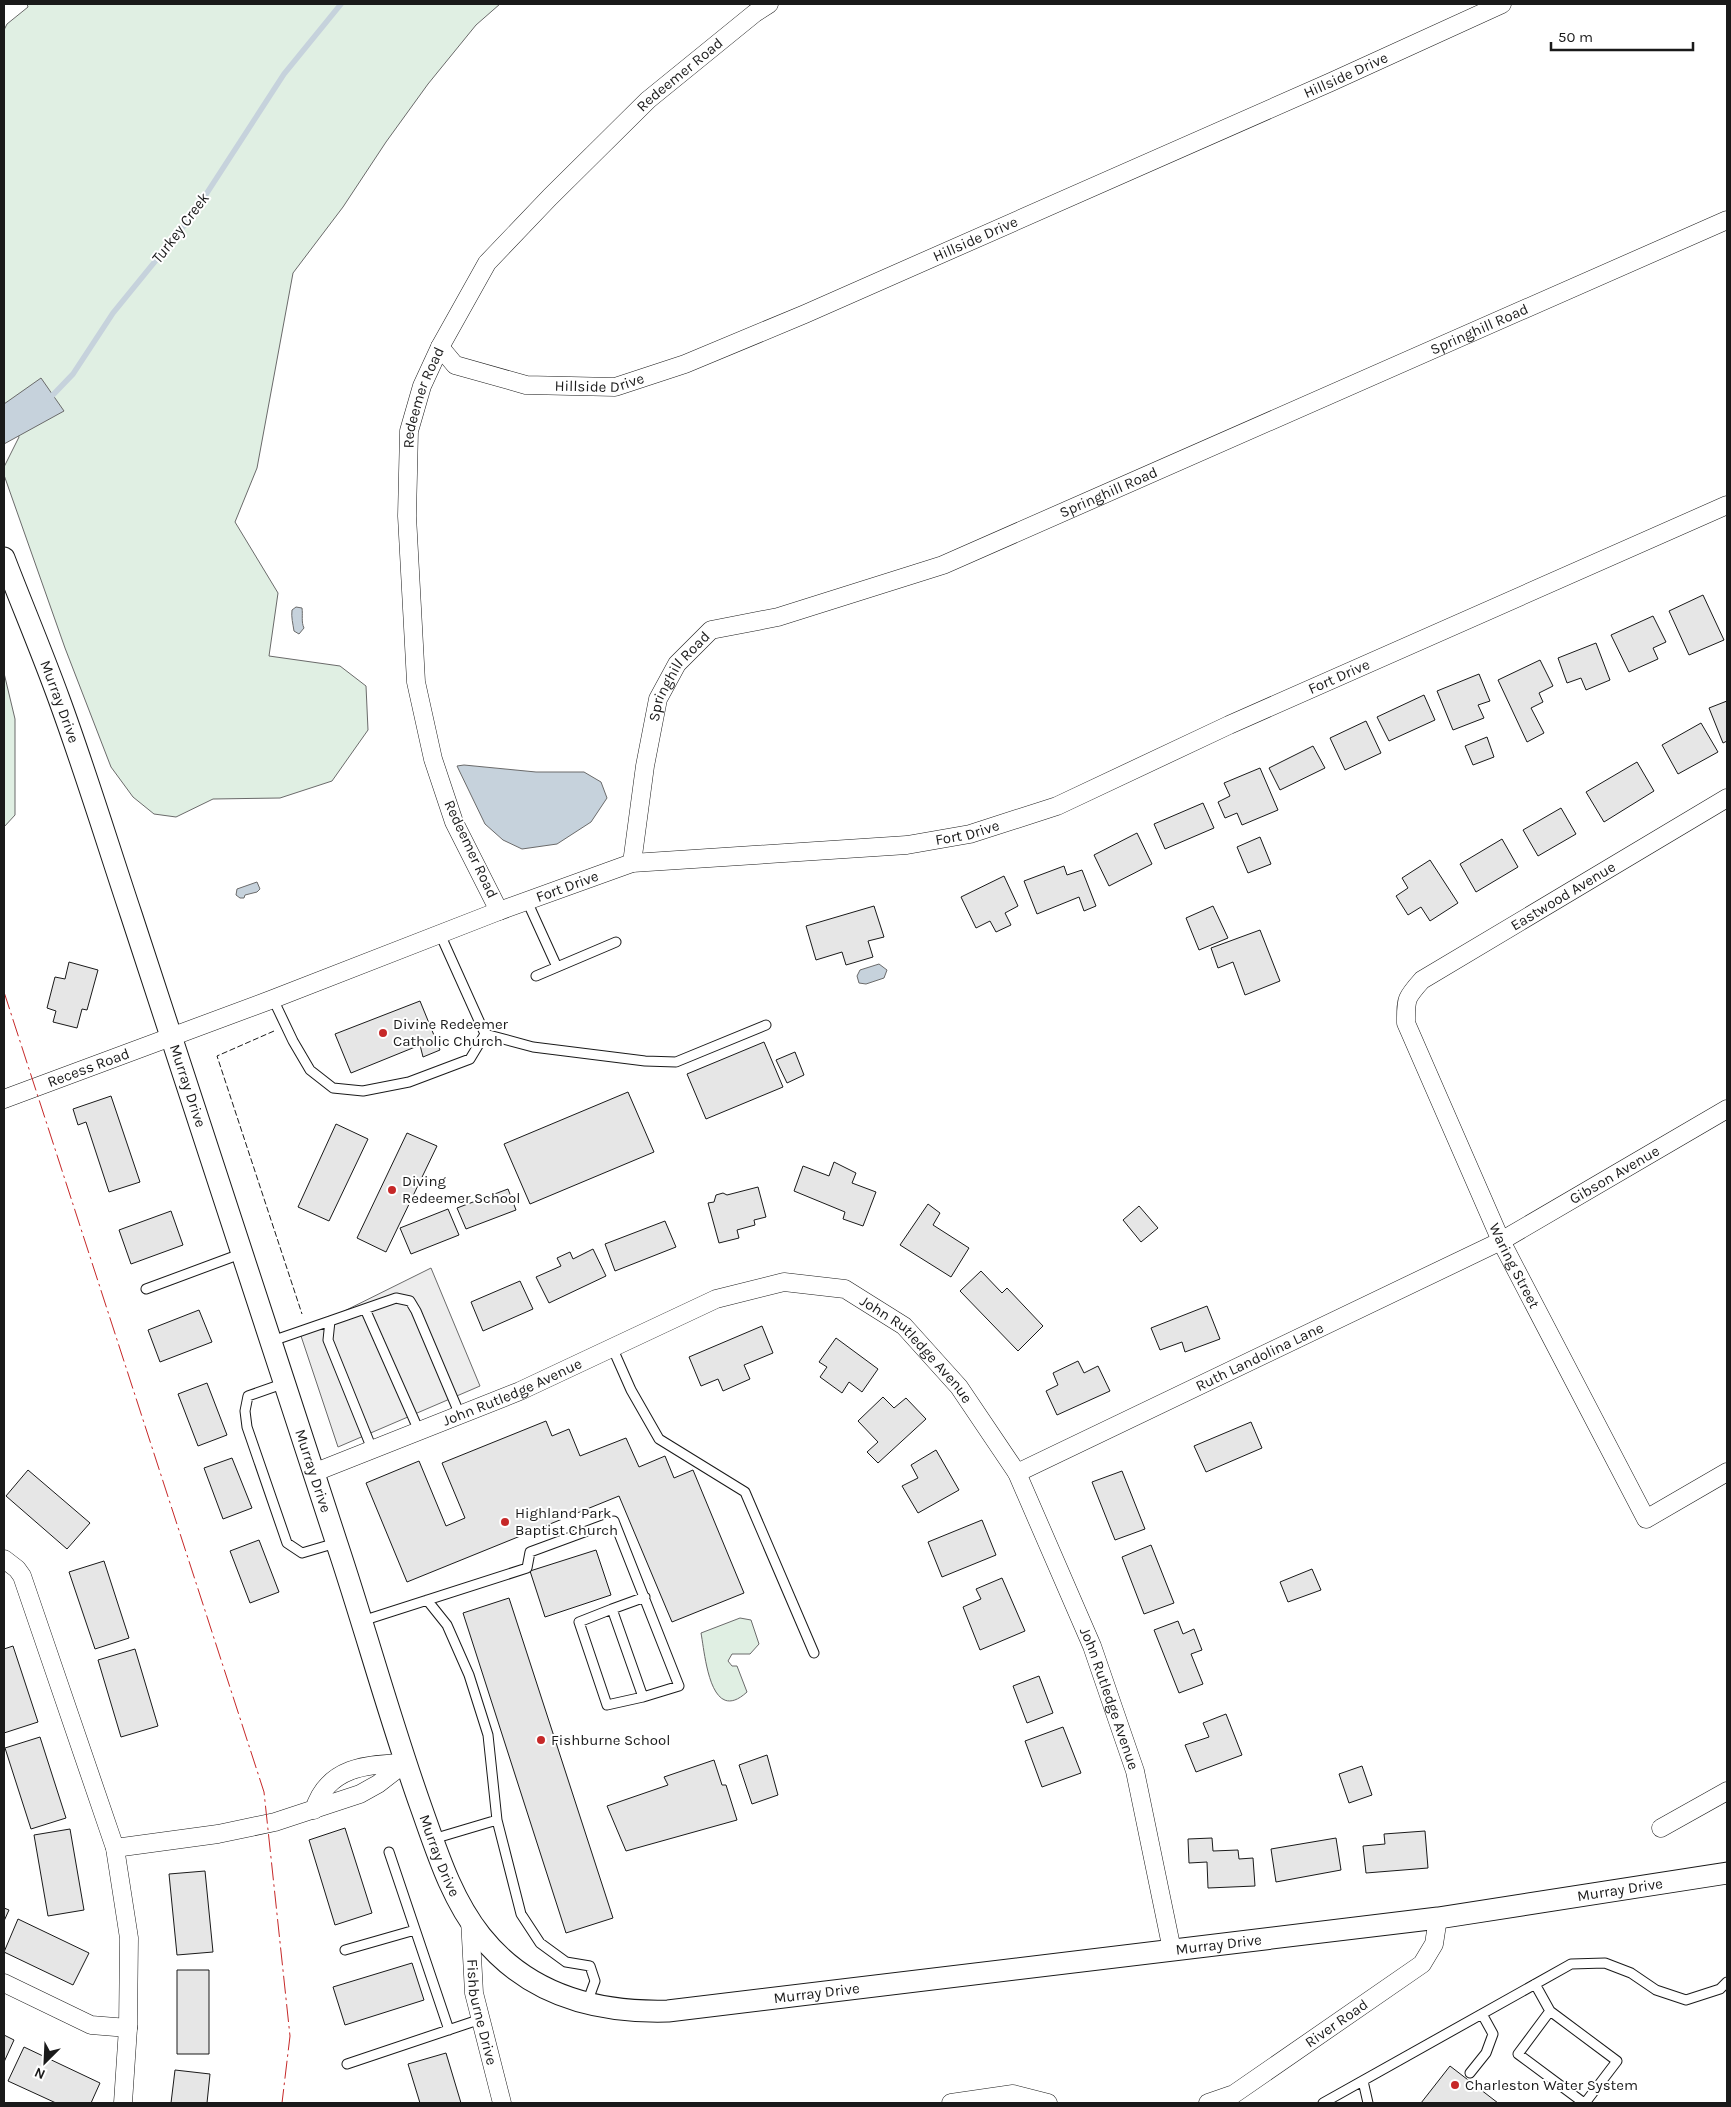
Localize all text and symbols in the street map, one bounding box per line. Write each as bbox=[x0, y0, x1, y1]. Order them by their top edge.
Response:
scale bar bbox=[1551, 20, 1694, 52]
text: 50 m bbox=[1558, 28, 1593, 46]
street label: Redeemer Road bbox=[633, 34, 726, 115]
street label: Hillside Drive bbox=[1301, 48, 1391, 102]
water label: Turkey Creek bbox=[147, 188, 213, 267]
street label: Hillside Drive bbox=[930, 212, 1020, 265]
street label: Springhill Road bbox=[1427, 300, 1531, 359]
street label: Redeemer Road bbox=[400, 344, 448, 449]
street label: Hillside Drive bbox=[554, 369, 646, 396]
street label: Springhill Road bbox=[1057, 463, 1160, 522]
street label: Springhill Road bbox=[645, 627, 714, 723]
street label: Fort Drive bbox=[1305, 655, 1372, 698]
street label: Murray Drive bbox=[36, 658, 83, 745]
street label: Redeemer Road bbox=[440, 797, 502, 901]
street label: Fort Drive bbox=[934, 816, 1002, 849]
street label: Eastwood Avenue bbox=[1507, 858, 1619, 934]
street label: Fort Drive bbox=[533, 867, 601, 906]
place label: Divine Redeemer Catholic Church bbox=[393, 1015, 509, 1050]
marker: Divine Redeemer Catholic Church bbox=[377, 1027, 389, 1039]
street label: Murray Drive bbox=[166, 1042, 210, 1130]
street label: Recess Road bbox=[45, 1044, 132, 1091]
street label: Gibson Avenue bbox=[1566, 1142, 1663, 1208]
place label: Diving Redeemer School bbox=[402, 1172, 520, 1207]
marker: Diving Redeemer School bbox=[386, 1184, 398, 1196]
street label: Waring Street bbox=[1485, 1220, 1544, 1312]
street label: John Rutledge Avenue bbox=[857, 1292, 976, 1407]
street label: Ruth Landolina Lane bbox=[1193, 1318, 1326, 1395]
street label: John Rutledge Avenue bbox=[440, 1354, 585, 1430]
street label: Murray Drive bbox=[291, 1427, 335, 1515]
place label: Highland Park Baptist Church bbox=[515, 1504, 618, 1539]
marker: Highland Park Baptist Church bbox=[499, 1516, 511, 1528]
street label: John Rutledge Avenue bbox=[1076, 1624, 1143, 1772]
place label: Fishburne School bbox=[551, 1731, 670, 1749]
marker: Fishburne School bbox=[535, 1734, 547, 1746]
street label: Murray Drive bbox=[415, 1812, 464, 1900]
street label: Murray Drive bbox=[1576, 1874, 1664, 1905]
street label: Murray Drive bbox=[1175, 1930, 1263, 1959]
street label: Fishburne Drive bbox=[463, 1958, 501, 2067]
street label: Murray Drive bbox=[773, 1979, 861, 2007]
street label: River Road bbox=[1301, 1995, 1371, 2051]
north arrow bbox=[20, 2037, 70, 2087]
text: N bbox=[32, 2064, 48, 2083]
place label: Charleston Water System bbox=[1465, 2076, 1638, 2094]
marker: Charleston Water System bbox=[1449, 2079, 1461, 2091]

